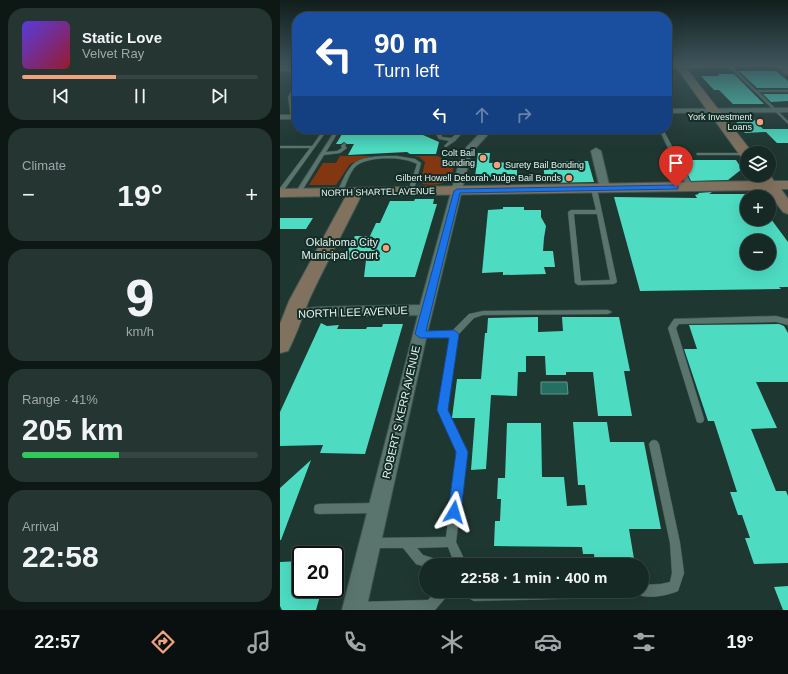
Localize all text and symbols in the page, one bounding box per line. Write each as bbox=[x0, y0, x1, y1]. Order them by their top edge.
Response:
icon: left bbox=[308, 28, 360, 80]
text: 90 m bbox=[374, 28, 438, 59]
text: Static Love bbox=[82, 29, 162, 46]
text: Velvet Ray bbox=[82, 46, 144, 61]
text: Turn left bbox=[374, 61, 439, 81]
icon: previous bbox=[50, 85, 72, 107]
icon: pause bbox=[129, 85, 151, 107]
icon: next bbox=[208, 85, 230, 107]
icon: left bbox=[429, 104, 451, 126]
icon: ahead bbox=[471, 104, 493, 126]
icon: right bbox=[513, 104, 535, 126]
place label: York Investment Loans bbox=[688, 112, 752, 132]
marker: York Investment Loans bbox=[755, 117, 765, 127]
pin bbox=[659, 146, 693, 187]
map controls bbox=[740, 146, 776, 270]
button: layers bbox=[740, 146, 776, 182]
place label: Colt Bail Bonding bbox=[441, 148, 475, 168]
icon: arrive bbox=[665, 152, 687, 174]
marker: Colt Bail Bonding bbox=[478, 153, 488, 163]
text: Climate bbox=[22, 158, 66, 173]
marker: Surety Bail Bonding bbox=[492, 160, 502, 170]
place label: Surety Bail Bonding bbox=[505, 160, 584, 170]
place label: Gilbert Howell Deborah Judge Bail Bonds bbox=[395, 173, 561, 183]
marker: Gilbert Howell Deborah Judge Bail Bonds bbox=[564, 173, 574, 183]
text: 19° bbox=[117, 179, 163, 212]
text: − bbox=[22, 182, 35, 207]
text: + bbox=[245, 182, 258, 207]
street label: NORTH SHARTEL AVENUE bbox=[321, 186, 435, 198]
button: + bbox=[740, 190, 776, 226]
button: − bbox=[740, 234, 776, 270]
place label: Oklahoma City Municipal Court bbox=[302, 236, 378, 261]
marker: Oklahoma City Municipal Court bbox=[381, 243, 391, 253]
text: 9 bbox=[126, 269, 154, 327]
street label: NORTH LEE AVENUE bbox=[298, 304, 408, 320]
text: km/h bbox=[126, 324, 154, 339]
street label: ROBERT S KERR AVENUE bbox=[380, 344, 422, 480]
text: Range · 41% bbox=[22, 392, 98, 407]
text: 205 km bbox=[22, 413, 124, 446]
position arrow bbox=[433, 491, 475, 533]
text: Arrival bbox=[22, 519, 59, 534]
text: 22:58 bbox=[22, 540, 99, 573]
speed limit sign: 20 bbox=[292, 546, 344, 598]
text: 22:58 · 1 min · 400 m bbox=[461, 569, 607, 586]
icon: directions bbox=[149, 628, 177, 656]
icon: music bbox=[245, 628, 273, 656]
icon: phone bbox=[341, 628, 369, 656]
icon: climate bbox=[438, 628, 466, 656]
icon: car bbox=[534, 628, 562, 656]
icon: filters bbox=[630, 628, 658, 656]
text: 22:57 bbox=[34, 632, 80, 652]
text: 19° bbox=[727, 632, 754, 652]

